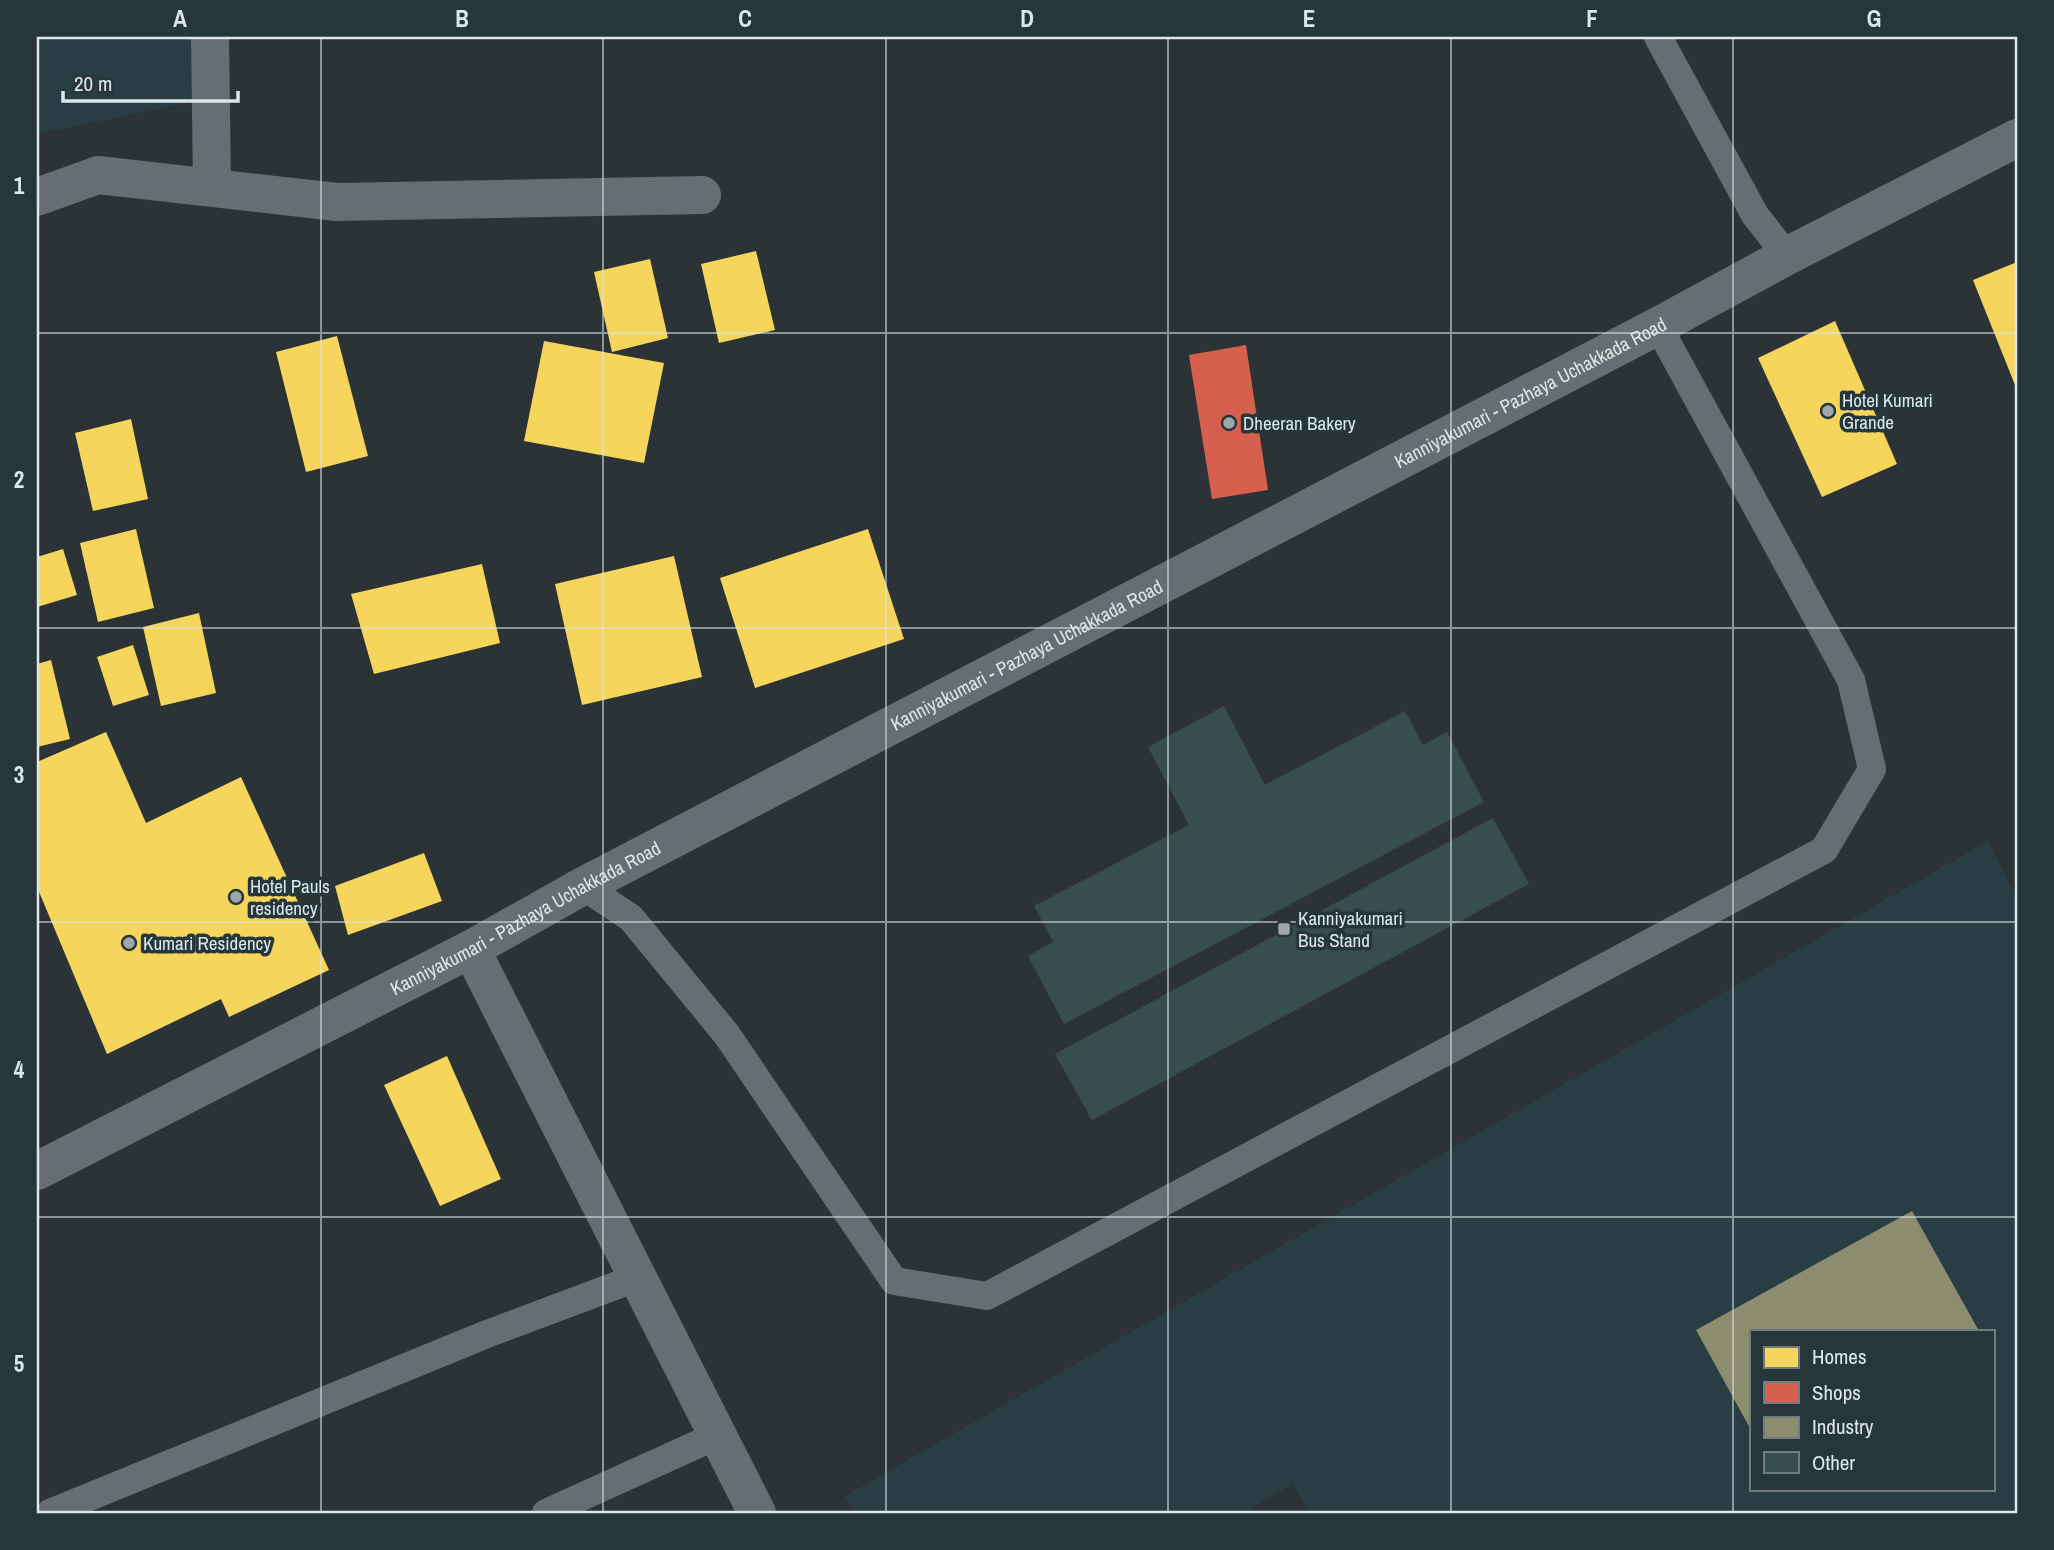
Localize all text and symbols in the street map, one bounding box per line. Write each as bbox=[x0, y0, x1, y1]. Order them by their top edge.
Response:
text: A bbox=[173, 3, 187, 34]
text: B bbox=[455, 3, 469, 34]
text: C bbox=[738, 3, 752, 34]
text: D bbox=[1020, 3, 1034, 34]
text: E bbox=[1303, 3, 1315, 34]
text: F bbox=[1586, 3, 1598, 34]
text: G bbox=[1867, 3, 1881, 34]
scale bar bbox=[63, 60, 238, 104]
text: 20 m bbox=[74, 69, 112, 98]
text: 1 bbox=[14, 170, 25, 201]
street label: Kanniyakumari - Pazhaya Uchakkada Road bbox=[1390, 311, 1671, 474]
place label: Hotel Kumari Grande bbox=[1842, 387, 1933, 435]
marker: Hotel Kumari Grande bbox=[1820, 403, 1836, 419]
place label: Dheeran Bakery bbox=[1243, 410, 1356, 436]
marker: Dheeran Bakery bbox=[1221, 415, 1237, 431]
text: 2 bbox=[14, 464, 24, 495]
street label: Kanniyakumari - Pazhaya Uchakkada Road bbox=[886, 573, 1167, 737]
text: 3 bbox=[14, 759, 24, 790]
street label: Kanniyakumari - Pazhaya Uchakkada Road bbox=[386, 835, 665, 1001]
place label: Hotel Pauls residency bbox=[250, 873, 330, 921]
marker: Hotel Pauls residency bbox=[228, 889, 244, 905]
place label: Kanniyakumari Bus Stand bbox=[1298, 905, 1403, 953]
marker: Kanniyakumari Bus Stand bbox=[1276, 921, 1292, 937]
place label: Kumari Residency bbox=[143, 930, 271, 956]
marker: Kumari Residency bbox=[121, 935, 137, 951]
text: 4 bbox=[14, 1054, 25, 1085]
legend bbox=[1750, 1330, 1994, 1490]
text: Homes bbox=[1812, 1342, 1867, 1371]
text: 5 bbox=[14, 1348, 24, 1379]
text: Shops bbox=[1812, 1378, 1861, 1407]
text: Industry bbox=[1812, 1412, 1874, 1441]
text: Other bbox=[1812, 1448, 1855, 1477]

